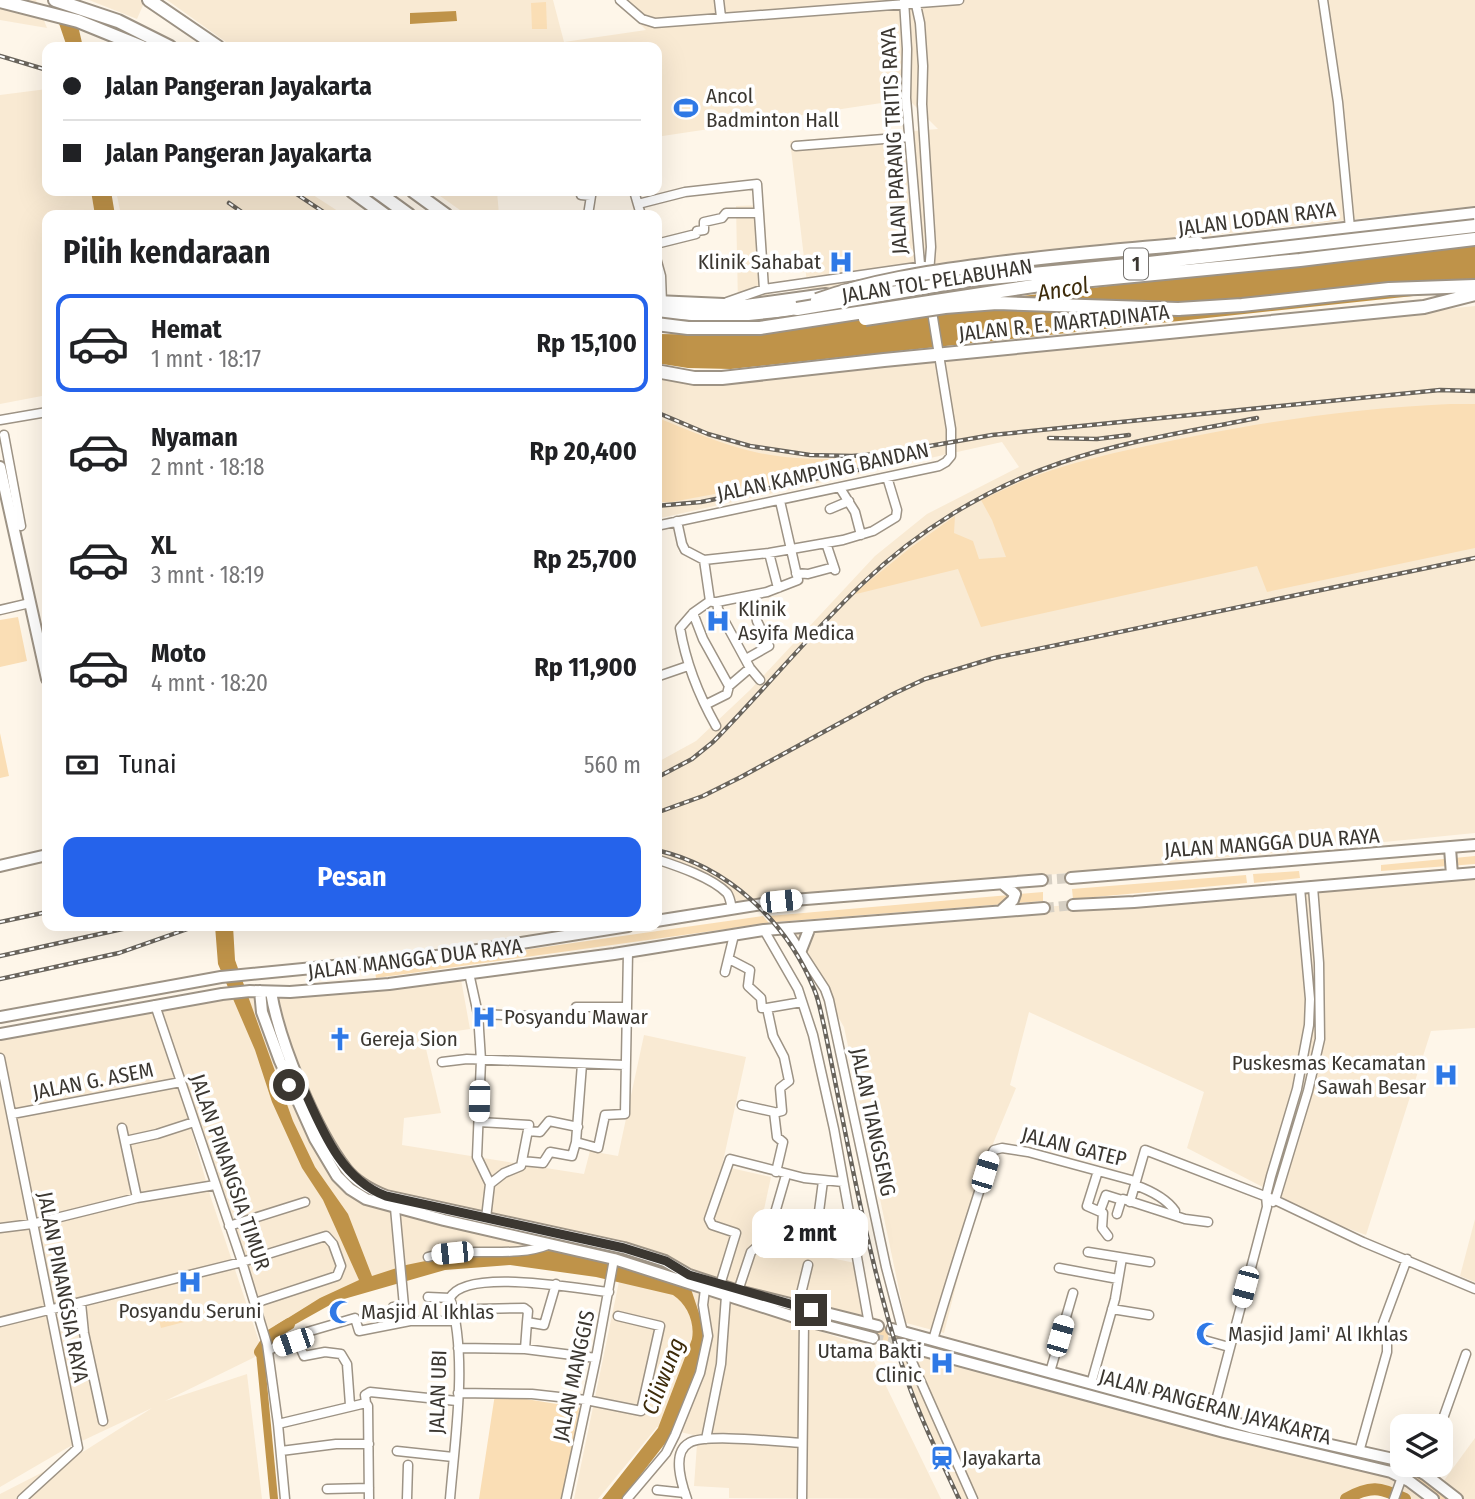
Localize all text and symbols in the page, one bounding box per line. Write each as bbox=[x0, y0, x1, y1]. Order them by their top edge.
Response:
street label: JALAN PARANG TRITIS RAYA bbox=[875, 27, 913, 255]
text: Jalan Pangeran Jayakarta bbox=[105, 71, 372, 102]
place label: Ancol Badminton Hall bbox=[706, 83, 839, 133]
sports icon: Ancol Badminton Hall bbox=[672, 94, 700, 122]
text: Jalan Pangeran Jayakarta bbox=[105, 138, 372, 169]
street label: JALAN LODAN RAYA bbox=[1177, 196, 1337, 242]
text: Pilih kendaraan bbox=[63, 233, 271, 271]
hospital icon: Klinik Sahabat bbox=[827, 248, 855, 276]
road number: 1 bbox=[1124, 248, 1148, 280]
place label: Klinik Sahabat bbox=[698, 249, 821, 275]
street label: JALAN TOL PELABUHAN bbox=[840, 253, 1034, 309]
water label: Ancol bbox=[1034, 271, 1091, 307]
street label: JALAN R. E. MARTADINATA bbox=[957, 299, 1171, 347]
icon: car bbox=[67, 312, 130, 375]
text: Hemat bbox=[151, 314, 222, 345]
text: Rp 15,100 bbox=[536, 328, 637, 359]
text: 1 mnt · 18:17 bbox=[151, 345, 261, 373]
icon: car bbox=[67, 420, 130, 483]
text: Nyaman bbox=[151, 422, 238, 453]
text: Rp 20,400 bbox=[530, 436, 637, 467]
street label: JALAN KAMPUNG BANDAN bbox=[715, 437, 931, 507]
text: 2 mnt · 18:18 bbox=[151, 453, 264, 481]
icon: car bbox=[67, 528, 130, 591]
text: XL bbox=[151, 530, 177, 561]
text: Rp 25,700 bbox=[533, 544, 637, 575]
text: 3 mnt · 18:19 bbox=[151, 561, 264, 589]
place label: Klinik Asyifa Medica bbox=[738, 596, 855, 646]
hospital icon: Klinik Asyifa Medica bbox=[704, 607, 732, 635]
icon: car bbox=[67, 636, 130, 699]
text: Moto bbox=[151, 638, 206, 669]
text: Rp 11,900 bbox=[534, 652, 637, 683]
text: 4 mnt · 18:20 bbox=[151, 669, 268, 697]
icon: cash bbox=[63, 746, 101, 784]
text: Tunai bbox=[119, 749, 177, 780]
text: 560 m bbox=[584, 751, 641, 779]
street label: JALAN MANGGA DUA RAYA bbox=[1163, 823, 1381, 863]
button: Pesan bbox=[63, 837, 641, 917]
car bbox=[760, 888, 803, 914]
street label: JALAN MANGGA DUA RAYA bbox=[306, 933, 524, 985]
hospital icon: Posyandu Mawar bbox=[470, 1003, 498, 1031]
place label: Posyandu Mawar bbox=[504, 1004, 649, 1030]
church icon: Gereja Sion bbox=[326, 1025, 354, 1053]
place label: Gereja Sion bbox=[360, 1026, 458, 1052]
street label: JALAN TIANGSENG bbox=[845, 1045, 901, 1199]
place label: Puskesmas Kecamatan Sawah Besar bbox=[1232, 1050, 1427, 1100]
street label: JALAN G. ASEM bbox=[30, 1057, 156, 1105]
hospital icon: Puskesmas Kecamatan Sawah Besar bbox=[1432, 1061, 1460, 1089]
route start bbox=[273, 1069, 305, 1101]
street label: JALAN PINANGSIA TIMUR bbox=[184, 1071, 276, 1274]
car bbox=[469, 1080, 490, 1122]
street label: JALAN GATEP bbox=[1019, 1121, 1129, 1173]
car bbox=[969, 1149, 1002, 1195]
street label: JALAN PINANGSIA RAYA bbox=[32, 1189, 94, 1385]
callout: 2 mnt bbox=[753, 1208, 869, 1258]
text: 2 mnt bbox=[783, 1219, 837, 1247]
car bbox=[431, 1240, 474, 1266]
car bbox=[1230, 1264, 1261, 1310]
hospital icon: Posyandu Seruni bbox=[176, 1268, 204, 1296]
route end bbox=[795, 1294, 827, 1326]
place label: Posyandu Seruni bbox=[118, 1298, 262, 1324]
mosque icon: Masjid Al Ikhlas bbox=[327, 1298, 355, 1326]
place label: Masjid Al Ikhlas bbox=[361, 1299, 494, 1325]
street label: JALAN MANGGIS bbox=[547, 1308, 601, 1444]
car bbox=[1045, 1313, 1076, 1359]
mosque icon: Masjid Jami' Al Ikhlas bbox=[1194, 1320, 1222, 1348]
place label: Masjid Jami' Al Ikhlas bbox=[1228, 1321, 1408, 1347]
car bbox=[270, 1325, 317, 1359]
water label: Ciliwung bbox=[636, 1334, 690, 1418]
place label: Utama Bakti Clinic bbox=[818, 1338, 922, 1388]
street label: JALAN UBI bbox=[424, 1349, 452, 1435]
hospital icon: Utama Bakti Clinic bbox=[928, 1349, 956, 1377]
street label: JALAN PANGERAN JAYAKARTA bbox=[1096, 1363, 1334, 1451]
map controls bbox=[1390, 1414, 1453, 1477]
button: layers bbox=[1390, 1414, 1453, 1477]
station icon: Jayakarta bbox=[928, 1444, 956, 1472]
place label: Jayakarta bbox=[962, 1445, 1041, 1471]

